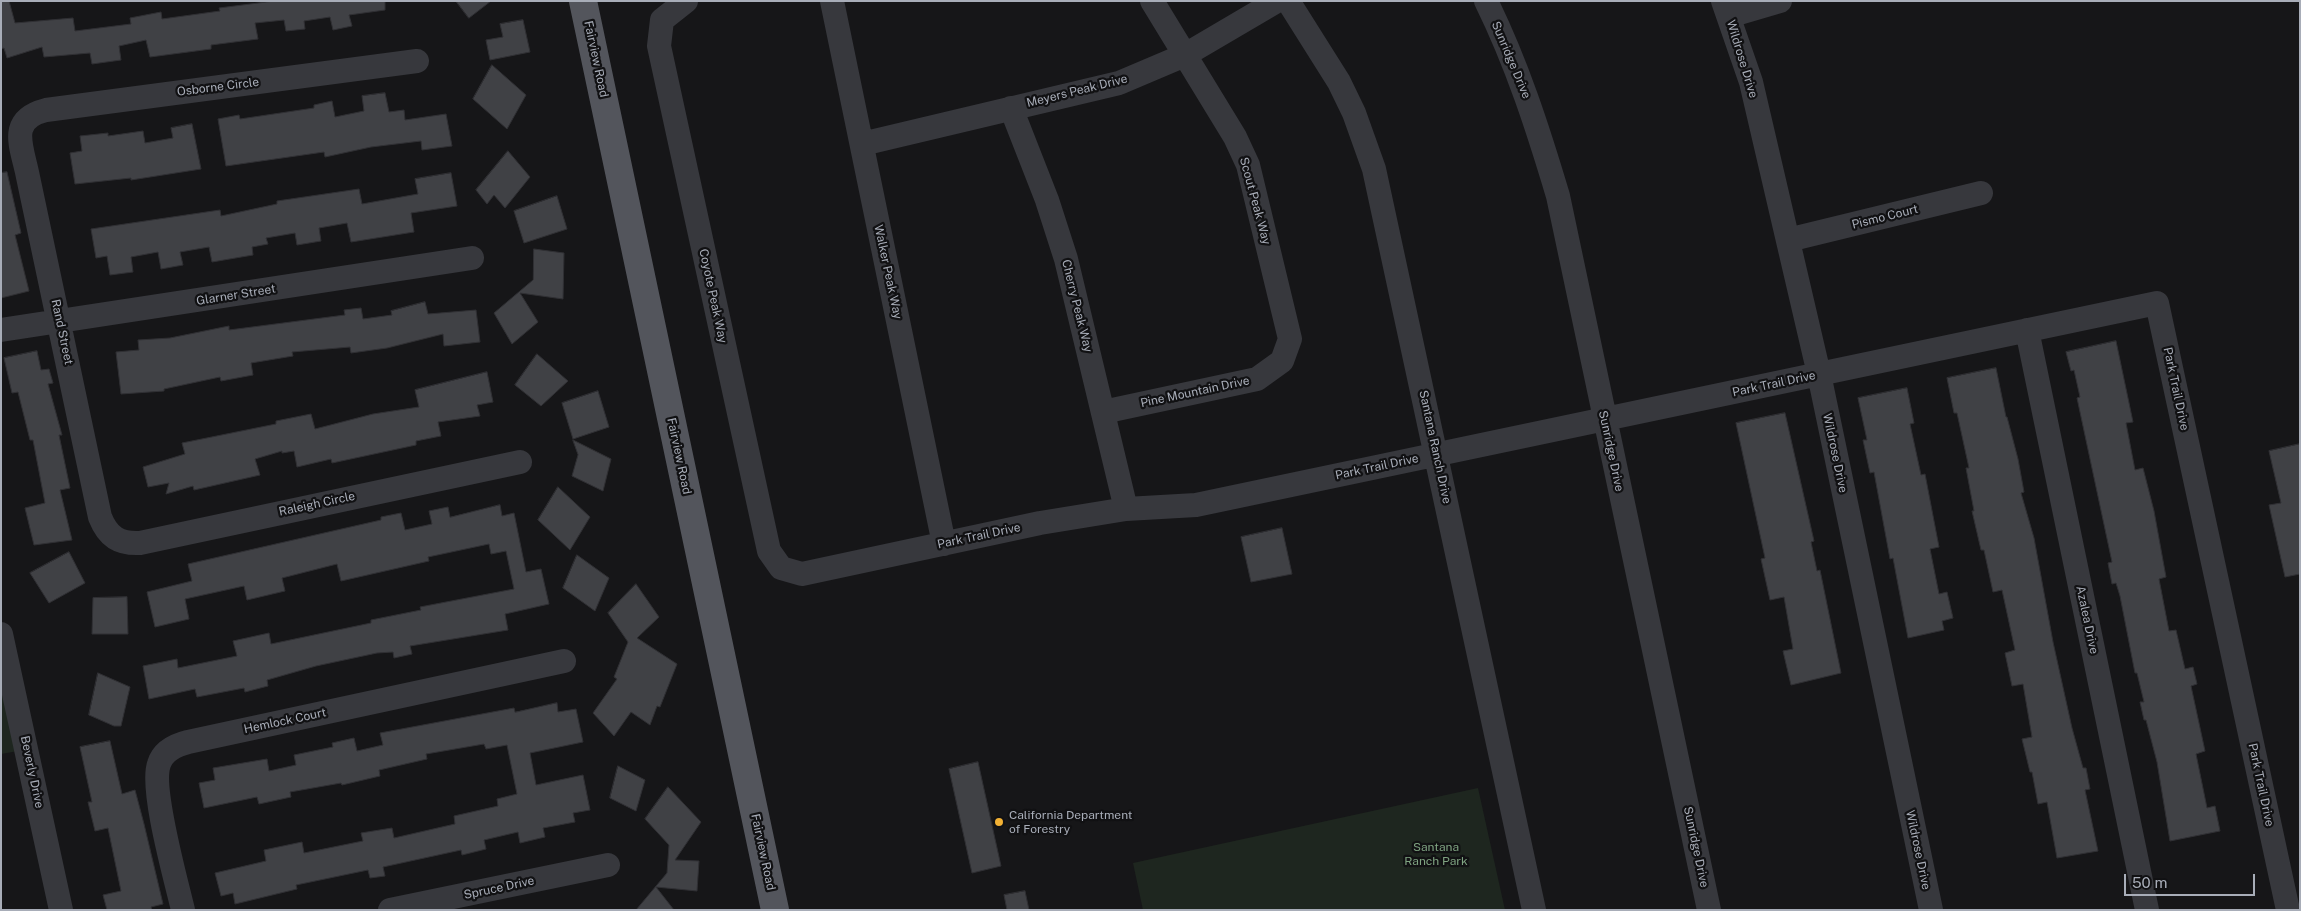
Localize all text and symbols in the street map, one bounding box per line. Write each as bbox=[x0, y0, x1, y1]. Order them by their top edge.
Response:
street label: Wildrose Drive bbox=[1723, 18, 1761, 100]
street label: Fairview Road bbox=[581, 19, 611, 99]
street label: Sunridge Drive bbox=[1488, 19, 1534, 101]
street label: Meyers Peak Drive bbox=[1025, 72, 1129, 110]
street label: Osborne Circle bbox=[176, 75, 260, 99]
street label: Scout Peak Way bbox=[1236, 156, 1274, 246]
street label: Pismo Court bbox=[1850, 202, 1920, 232]
street label: Walker Peak Way bbox=[871, 223, 905, 321]
street label: Coyote Peak Way bbox=[696, 247, 730, 345]
street label: Cherry Peak Way bbox=[1059, 258, 1095, 354]
street label: Glarner Street bbox=[195, 282, 277, 308]
street label: Rand Street bbox=[48, 298, 76, 366]
street label: Park Trail Drive bbox=[2160, 346, 2192, 432]
street label: Park Trail Drive bbox=[1731, 368, 1817, 400]
street label: Pine Mountain Drive bbox=[1139, 373, 1251, 411]
street label: Santana Ranch Drive bbox=[1416, 389, 1454, 505]
street label: Sunridge Drive bbox=[1595, 409, 1627, 493]
street label: Wildrose Drive bbox=[1820, 412, 1850, 494]
street label: Fairview Road bbox=[664, 416, 694, 496]
street label: Park Trail Drive bbox=[1334, 451, 1420, 483]
street label: Raleigh Circle bbox=[278, 489, 356, 519]
street label: Park Trail Drive bbox=[936, 520, 1022, 552]
street label: Azalea Drive bbox=[2073, 585, 2101, 655]
street label: Hemlock Court bbox=[243, 705, 327, 737]
street label: Beverly Drive bbox=[17, 734, 47, 810]
street label: Park Trail Drive bbox=[2245, 742, 2277, 828]
street label: Sunridge Drive bbox=[1680, 805, 1712, 889]
place label: California Department of Forestry bbox=[1009, 808, 1132, 836]
street label: Wildrose Drive bbox=[1903, 809, 1933, 891]
street label: Fairview Road bbox=[748, 812, 778, 892]
marker: California Department of Forestry bbox=[993, 816, 1005, 828]
park label: Santana Ranch Park bbox=[1404, 840, 1468, 868]
scale bar bbox=[2126, 864, 2257, 896]
street label: Spruce Drive bbox=[462, 873, 536, 903]
text: 50 m bbox=[2132, 874, 2167, 891]

